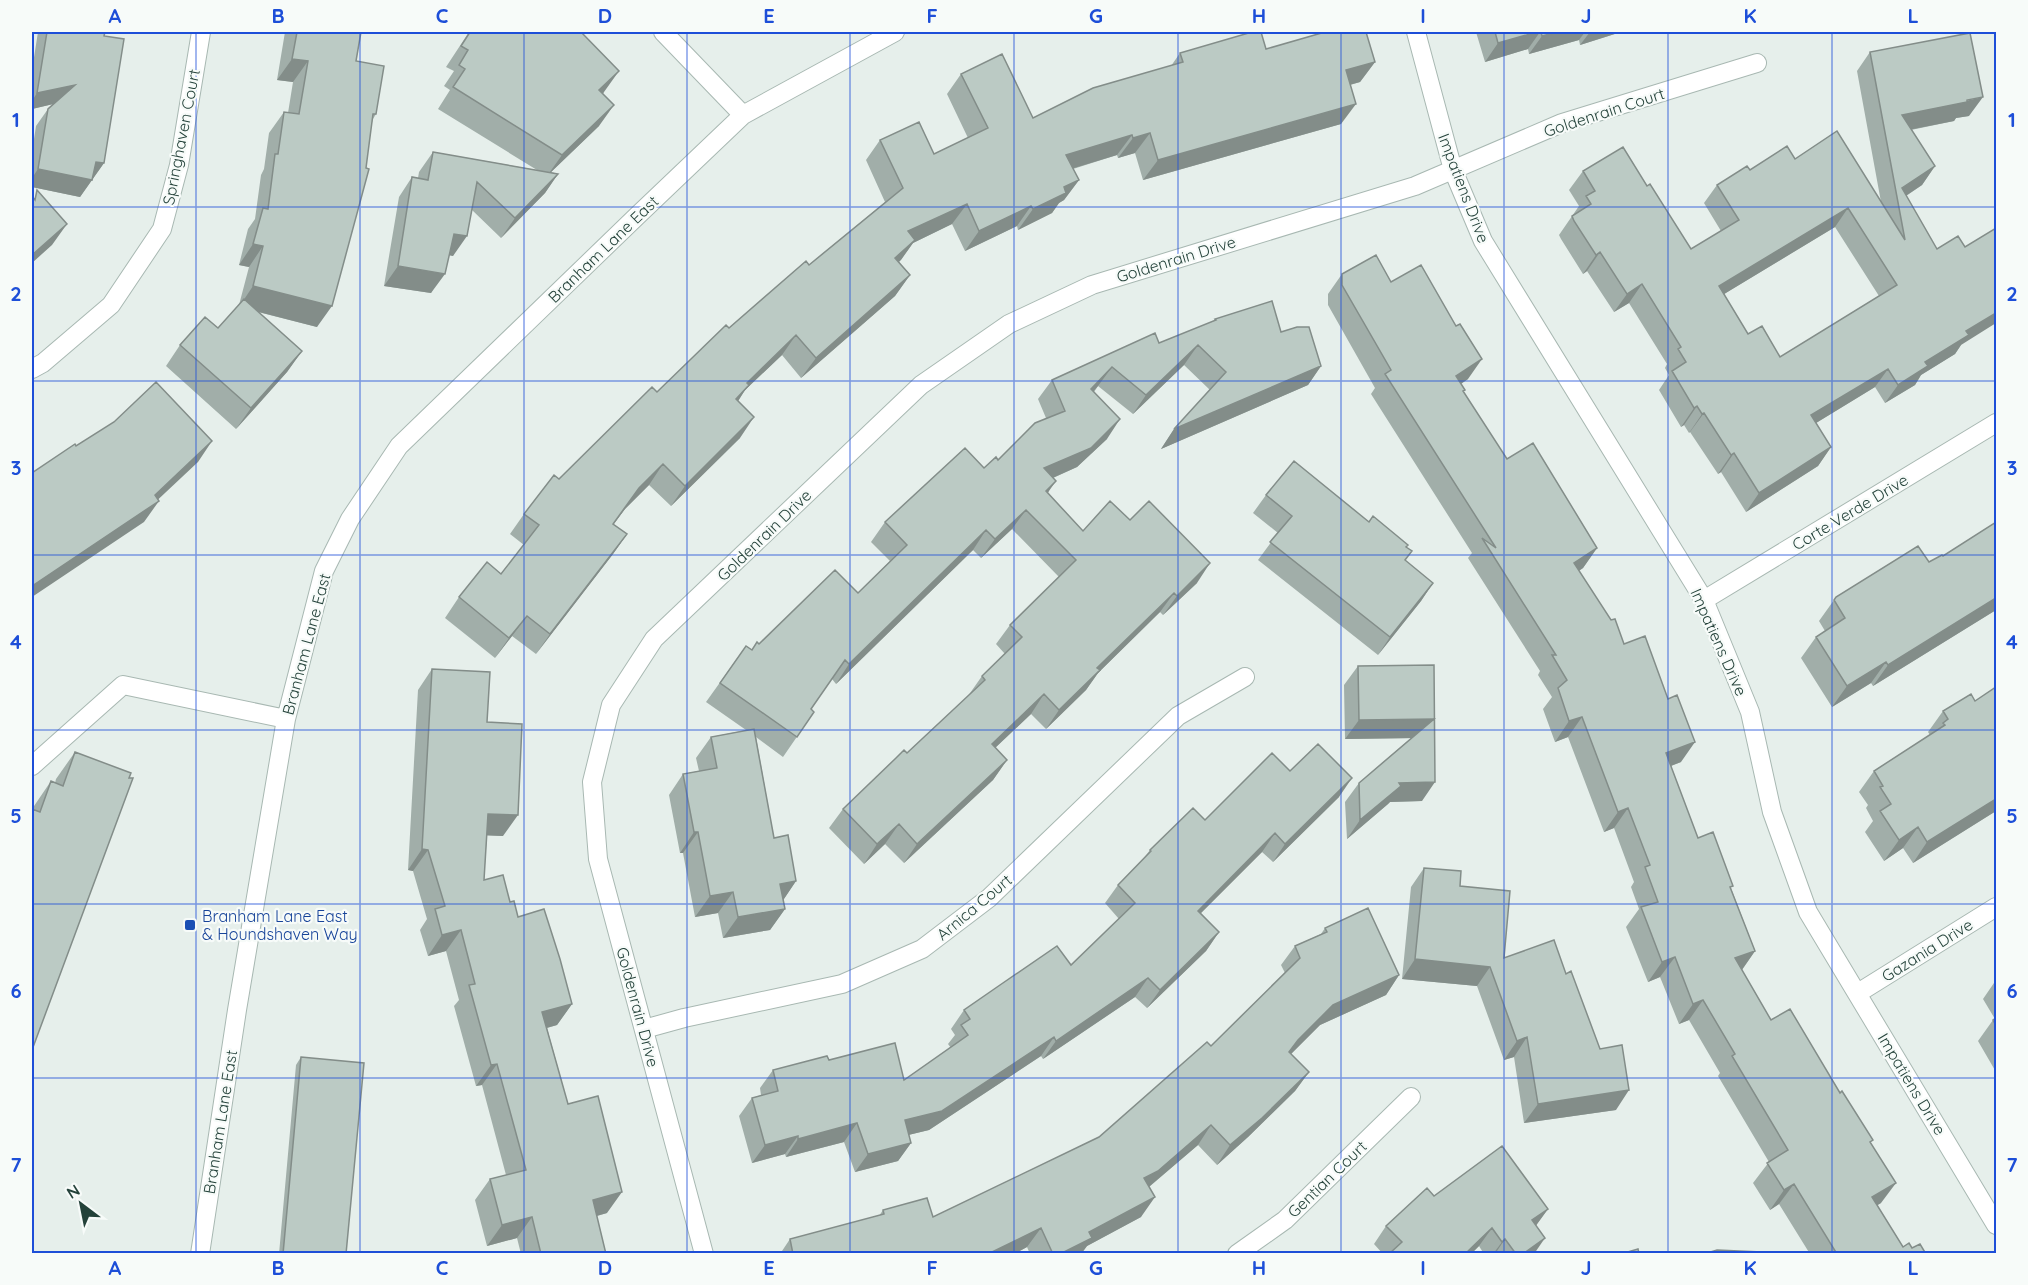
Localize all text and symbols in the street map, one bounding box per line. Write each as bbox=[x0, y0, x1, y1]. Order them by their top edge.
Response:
text: A bbox=[109, 3, 122, 28]
text: B bbox=[271, 3, 285, 28]
text: C bbox=[436, 3, 449, 28]
text: D bbox=[598, 3, 612, 28]
text: E bbox=[763, 3, 775, 28]
text: F bbox=[926, 3, 938, 28]
text: G bbox=[1089, 3, 1103, 28]
text: H bbox=[1252, 3, 1266, 28]
text: I bbox=[1420, 3, 1426, 28]
text: J bbox=[1580, 3, 1592, 28]
text: K bbox=[1743, 3, 1757, 28]
text: L bbox=[1907, 3, 1919, 28]
street label: Springhaven Court bbox=[158, 67, 204, 207]
street label: Goldenrain Court bbox=[1541, 83, 1667, 141]
text: 1 bbox=[12, 107, 20, 132]
text: 1 bbox=[2008, 107, 2016, 132]
street label: Impatiens Drive bbox=[1434, 130, 1494, 246]
street label: Branham Lane East bbox=[544, 191, 662, 307]
street label: Goldenrain Drive bbox=[1114, 231, 1238, 287]
text: 2 bbox=[10, 281, 22, 306]
text: 2 bbox=[2006, 281, 2018, 306]
text: 3 bbox=[11, 455, 21, 480]
text: 3 bbox=[2007, 455, 2017, 480]
street label: Corte Verde Drive bbox=[1788, 469, 1912, 555]
street label: Goldenrain Drive bbox=[713, 485, 815, 585]
street label: Branham Lane East bbox=[277, 571, 335, 717]
street label: Impatiens Drive bbox=[1686, 585, 1752, 699]
text: 4 bbox=[10, 629, 22, 654]
text: 4 bbox=[2006, 629, 2018, 654]
text: 5 bbox=[10, 803, 22, 828]
text: 5 bbox=[2006, 803, 2018, 828]
street label: Arnica Court bbox=[932, 870, 1016, 944]
place label: Branham Lane East & Houndshaven Way bbox=[202, 906, 358, 944]
street label: Gazania Drive bbox=[1878, 914, 1976, 986]
marker: Branham Lane East & Houndshaven Way bbox=[183, 918, 197, 932]
street label: Goldenrain Drive bbox=[612, 945, 664, 1069]
text: 6 bbox=[10, 978, 22, 1003]
text: 6 bbox=[2006, 978, 2018, 1003]
street label: Impatiens Drive bbox=[1874, 1029, 1950, 1139]
street label: Branham Lane East bbox=[199, 1049, 241, 1195]
street label: Gentian Court bbox=[1283, 1136, 1371, 1222]
text: 7 bbox=[11, 1152, 22, 1177]
text: 7 bbox=[2007, 1152, 2018, 1177]
north arrow bbox=[51, 1174, 111, 1234]
text: N bbox=[63, 1180, 83, 1203]
text: A bbox=[109, 1255, 122, 1280]
text: B bbox=[271, 1255, 285, 1280]
text: C bbox=[436, 1255, 449, 1280]
text: D bbox=[598, 1255, 612, 1280]
text: E bbox=[763, 1255, 775, 1280]
text: F bbox=[926, 1255, 938, 1280]
text: G bbox=[1089, 1255, 1103, 1280]
text: H bbox=[1252, 1255, 1266, 1280]
text: I bbox=[1420, 1255, 1426, 1280]
text: J bbox=[1580, 1255, 1592, 1280]
text: K bbox=[1743, 1255, 1757, 1280]
text: L bbox=[1907, 1255, 1919, 1280]

